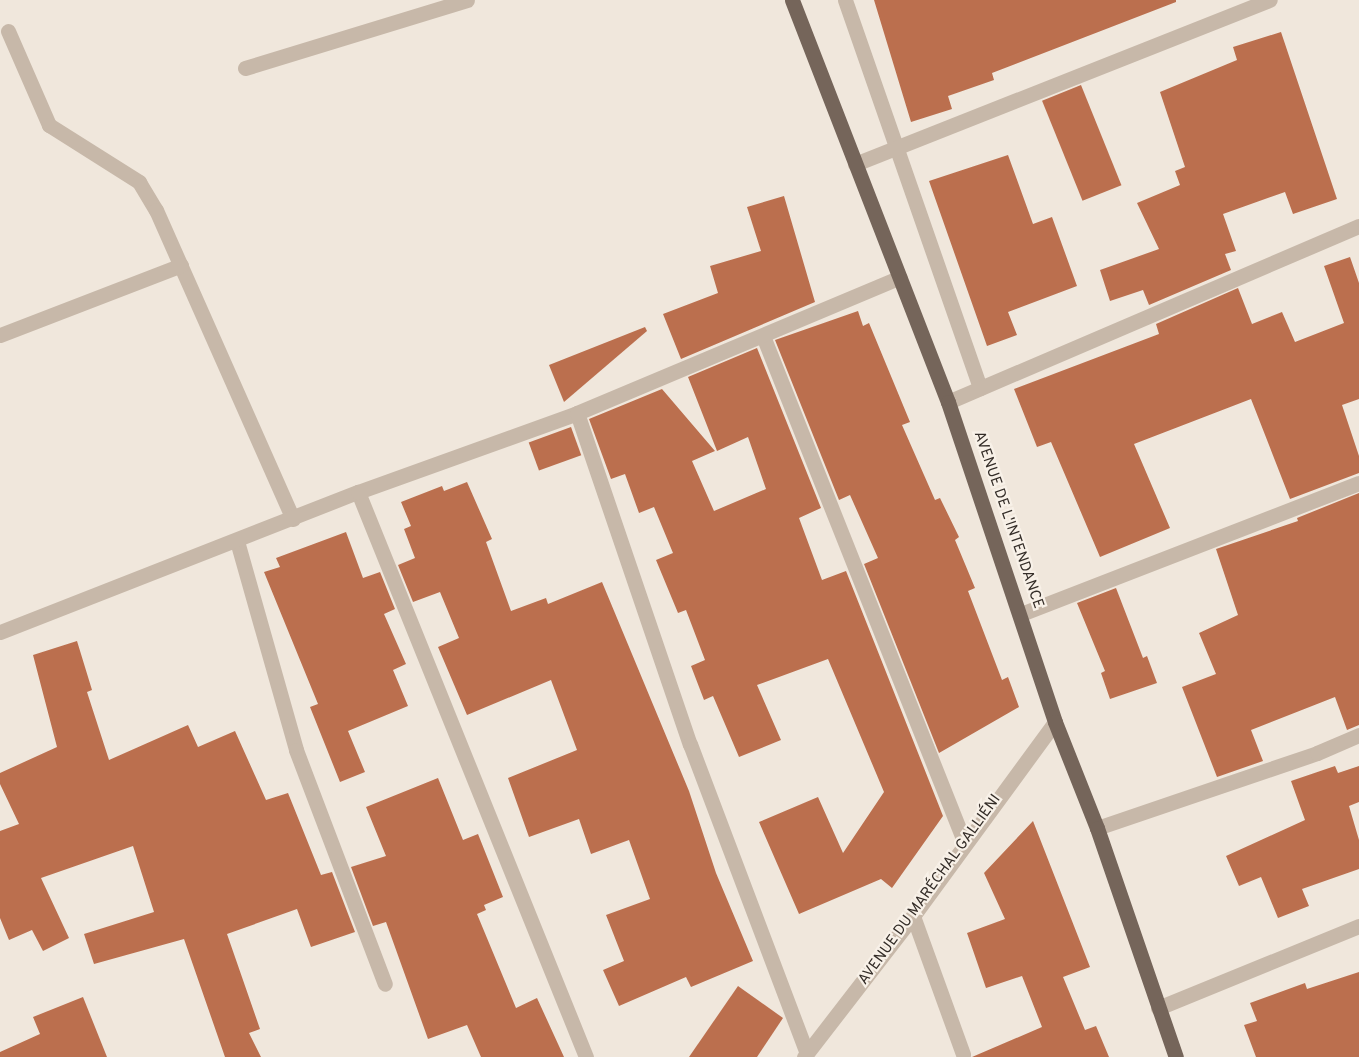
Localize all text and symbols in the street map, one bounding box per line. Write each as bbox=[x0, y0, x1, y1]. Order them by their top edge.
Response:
street label: AVENUE DE L'INTENDANCE bbox=[969, 429, 1047, 611]
street label: AVENUE DU MARÉCHAL GALLIÉNI bbox=[855, 791, 1005, 989]

